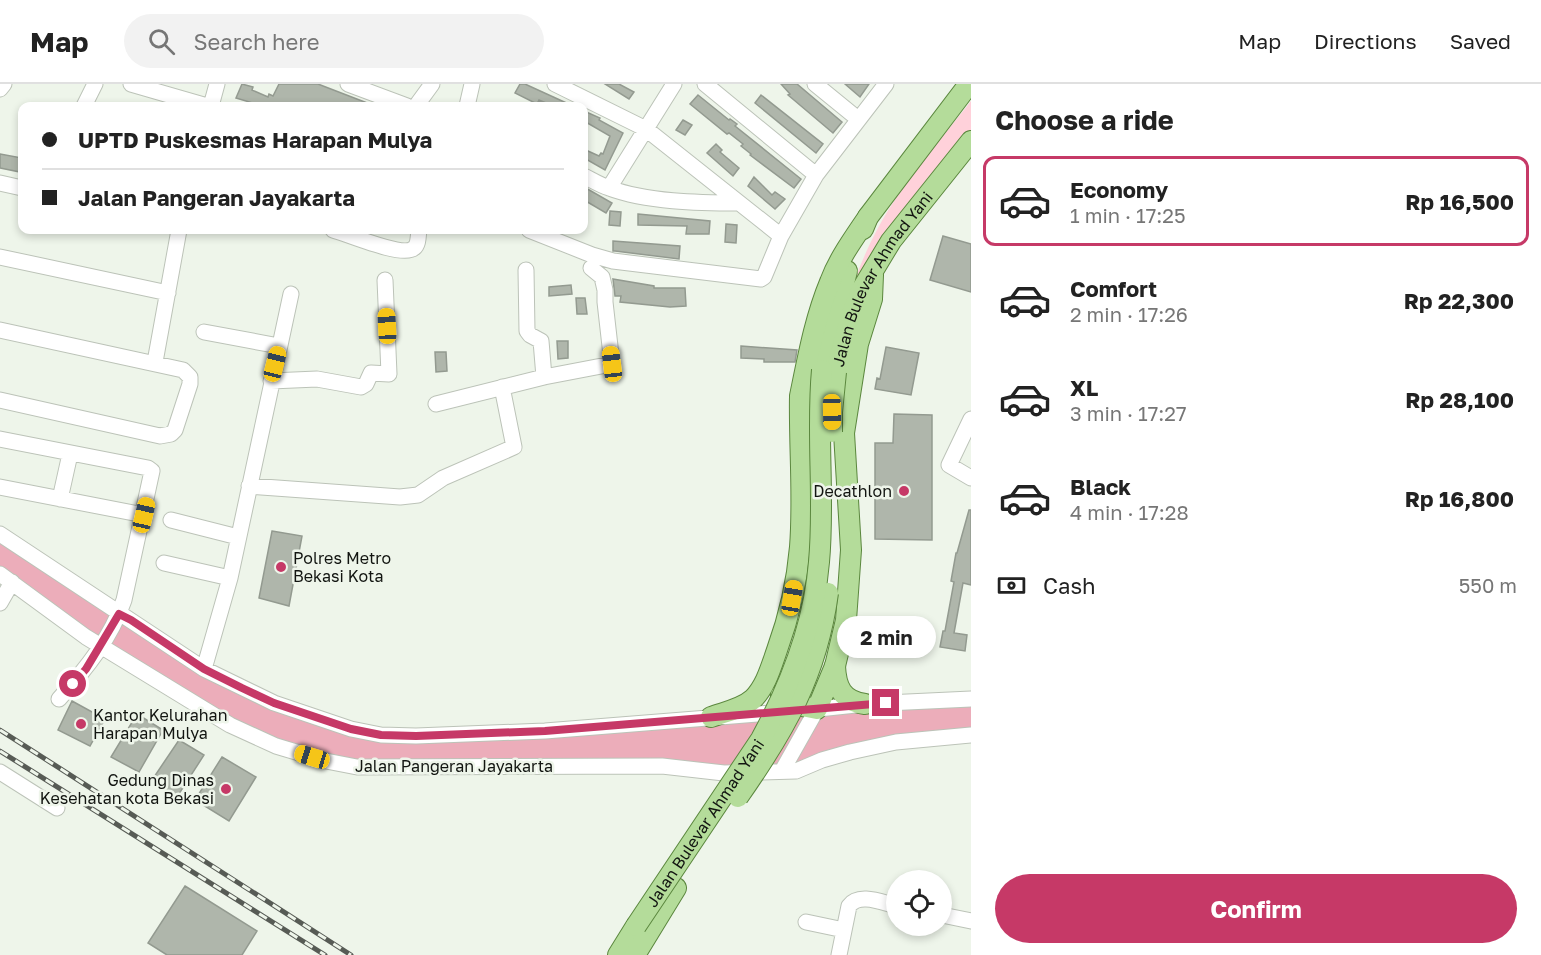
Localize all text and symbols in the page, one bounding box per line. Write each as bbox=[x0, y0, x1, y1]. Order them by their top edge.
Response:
search box bbox=[124, 14, 544, 68]
text: Map bbox=[30, 25, 88, 58]
icon: search bbox=[145, 25, 178, 58]
text: Search here bbox=[193, 28, 319, 55]
text: Map bbox=[1238, 28, 1281, 54]
text: Directions bbox=[1314, 28, 1417, 54]
text: Saved bbox=[1450, 28, 1511, 54]
text: Choose a ride bbox=[995, 104, 1174, 136]
text: UPTD Puskesmas Harapan Mulya bbox=[78, 126, 432, 153]
icon: car bbox=[998, 174, 1052, 228]
text: Economy bbox=[1070, 176, 1168, 203]
text: Jalan Pangeran Jayakarta bbox=[78, 184, 355, 211]
street label: Jalan Bulevar Ahmad Yani bbox=[828, 187, 937, 369]
text: Rp 16,500 bbox=[1405, 188, 1514, 215]
text: 1 min · 17:25 bbox=[1070, 203, 1186, 227]
icon: car bbox=[998, 273, 1052, 327]
text: Comfort bbox=[1070, 275, 1157, 302]
text: Rp 22,300 bbox=[1404, 287, 1514, 314]
text: 2 min · 17:26 bbox=[1070, 302, 1188, 326]
car bbox=[377, 308, 397, 344]
car bbox=[262, 344, 288, 384]
car bbox=[601, 345, 623, 383]
icon: car bbox=[998, 372, 1052, 426]
text: XL bbox=[1070, 374, 1098, 401]
text: Rp 28,100 bbox=[1405, 386, 1514, 413]
car bbox=[823, 394, 841, 430]
text: 3 min · 17:27 bbox=[1070, 401, 1187, 425]
icon: car bbox=[998, 471, 1052, 525]
text: Black bbox=[1070, 473, 1131, 500]
place label: Decathlon bbox=[813, 481, 892, 501]
marker: Decathlon bbox=[897, 484, 911, 498]
text: Rp 16,800 bbox=[1405, 485, 1514, 512]
car bbox=[131, 495, 157, 535]
text: 4 min · 17:28 bbox=[1070, 500, 1189, 524]
place label: Polres Metro Bekasi Kota bbox=[293, 548, 391, 586]
marker: Polres Metro Bekasi Kota bbox=[274, 560, 288, 574]
icon: cash bbox=[995, 569, 1028, 602]
text: Cash bbox=[1043, 572, 1096, 599]
text: 550 m bbox=[1459, 573, 1517, 597]
car bbox=[780, 579, 804, 617]
callout: 2 min bbox=[836, 616, 936, 658]
text: 2 min bbox=[860, 625, 913, 649]
route start bbox=[59, 670, 86, 697]
route end bbox=[872, 689, 899, 716]
place label: Kantor Kelurahan Harapan Mulya bbox=[93, 705, 227, 743]
marker: Kantor Kelurahan Harapan Mulya bbox=[74, 717, 88, 731]
street label: Jalan Bulevar Ahmad Yani bbox=[642, 735, 768, 911]
car bbox=[292, 743, 332, 771]
street label: Jalan Pangeran Jayakarta bbox=[355, 756, 553, 776]
place label: Gedung Dinas Kesehatan kota Bekasi bbox=[40, 770, 214, 808]
marker: Gedung Dinas Kesehatan kota Bekasi bbox=[219, 782, 233, 796]
map controls bbox=[886, 870, 952, 936]
button: locate bbox=[886, 870, 952, 936]
button: Confirm bbox=[995, 874, 1517, 943]

